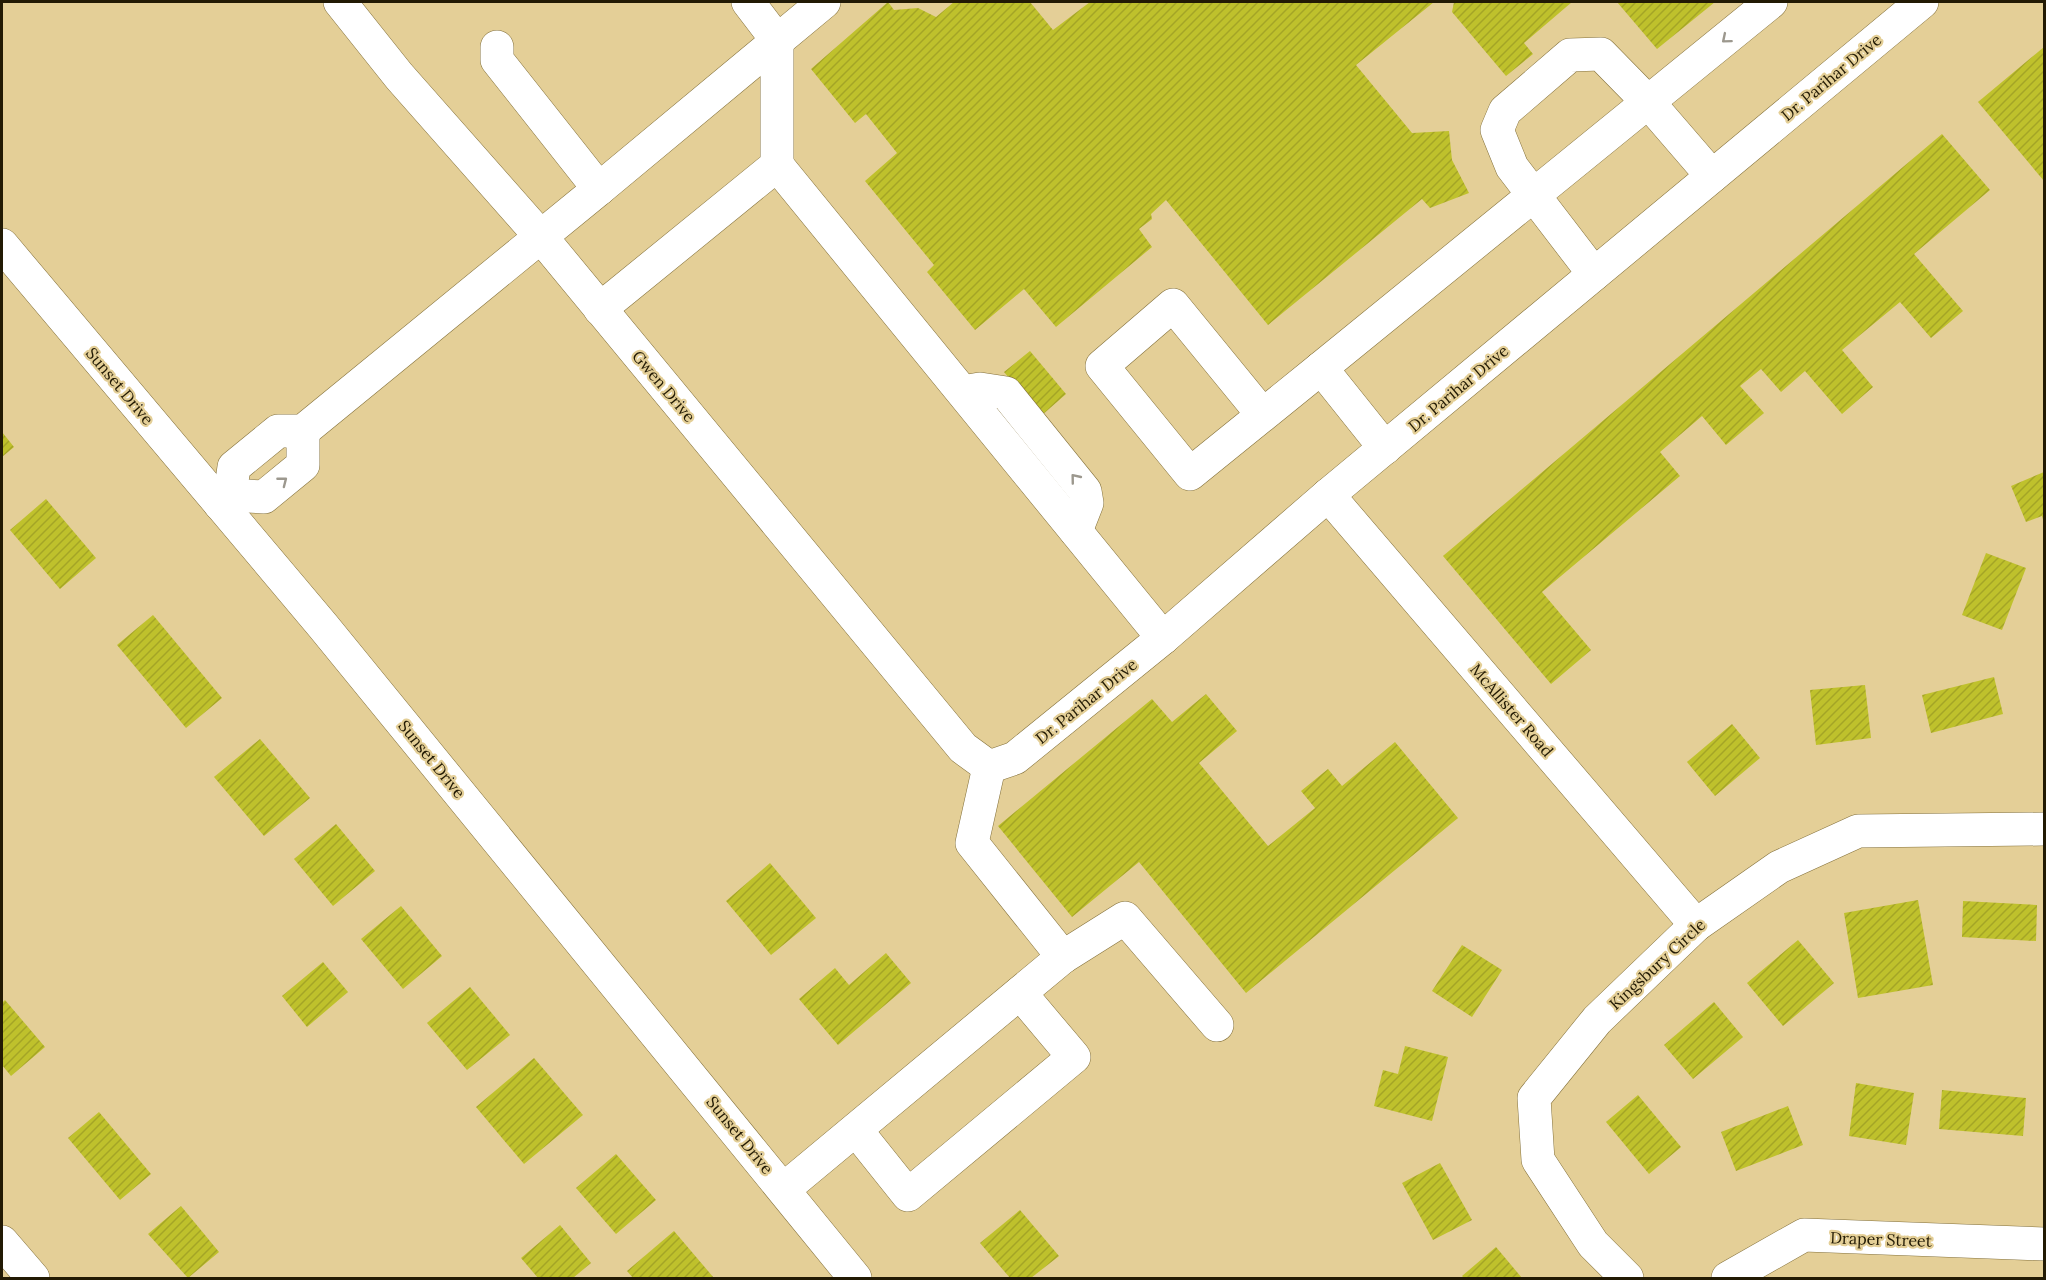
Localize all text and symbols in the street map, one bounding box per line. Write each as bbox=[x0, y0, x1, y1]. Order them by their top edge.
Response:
street label: Dr. Parihar Drive bbox=[1777, 29, 1885, 125]
one-way arrow bbox=[1722, 32, 1733, 43]
street label: Dr. Parihar Drive bbox=[1404, 340, 1512, 436]
street label: Sunset Drive bbox=[82, 343, 158, 429]
street label: Gwen Drive bbox=[628, 346, 700, 426]
one-way arrow bbox=[1071, 474, 1082, 485]
one-way arrow bbox=[277, 477, 288, 488]
street label: Dr. Parihar Drive bbox=[1031, 654, 1141, 748]
street label: McAllister Road bbox=[1466, 659, 1558, 761]
street label: Sunset Drive bbox=[394, 716, 470, 802]
street label: Kingsbury Circle bbox=[1605, 914, 1709, 1014]
street label: Sunset Drive bbox=[702, 1092, 778, 1178]
street label: Draper Street bbox=[1830, 1227, 1933, 1251]

